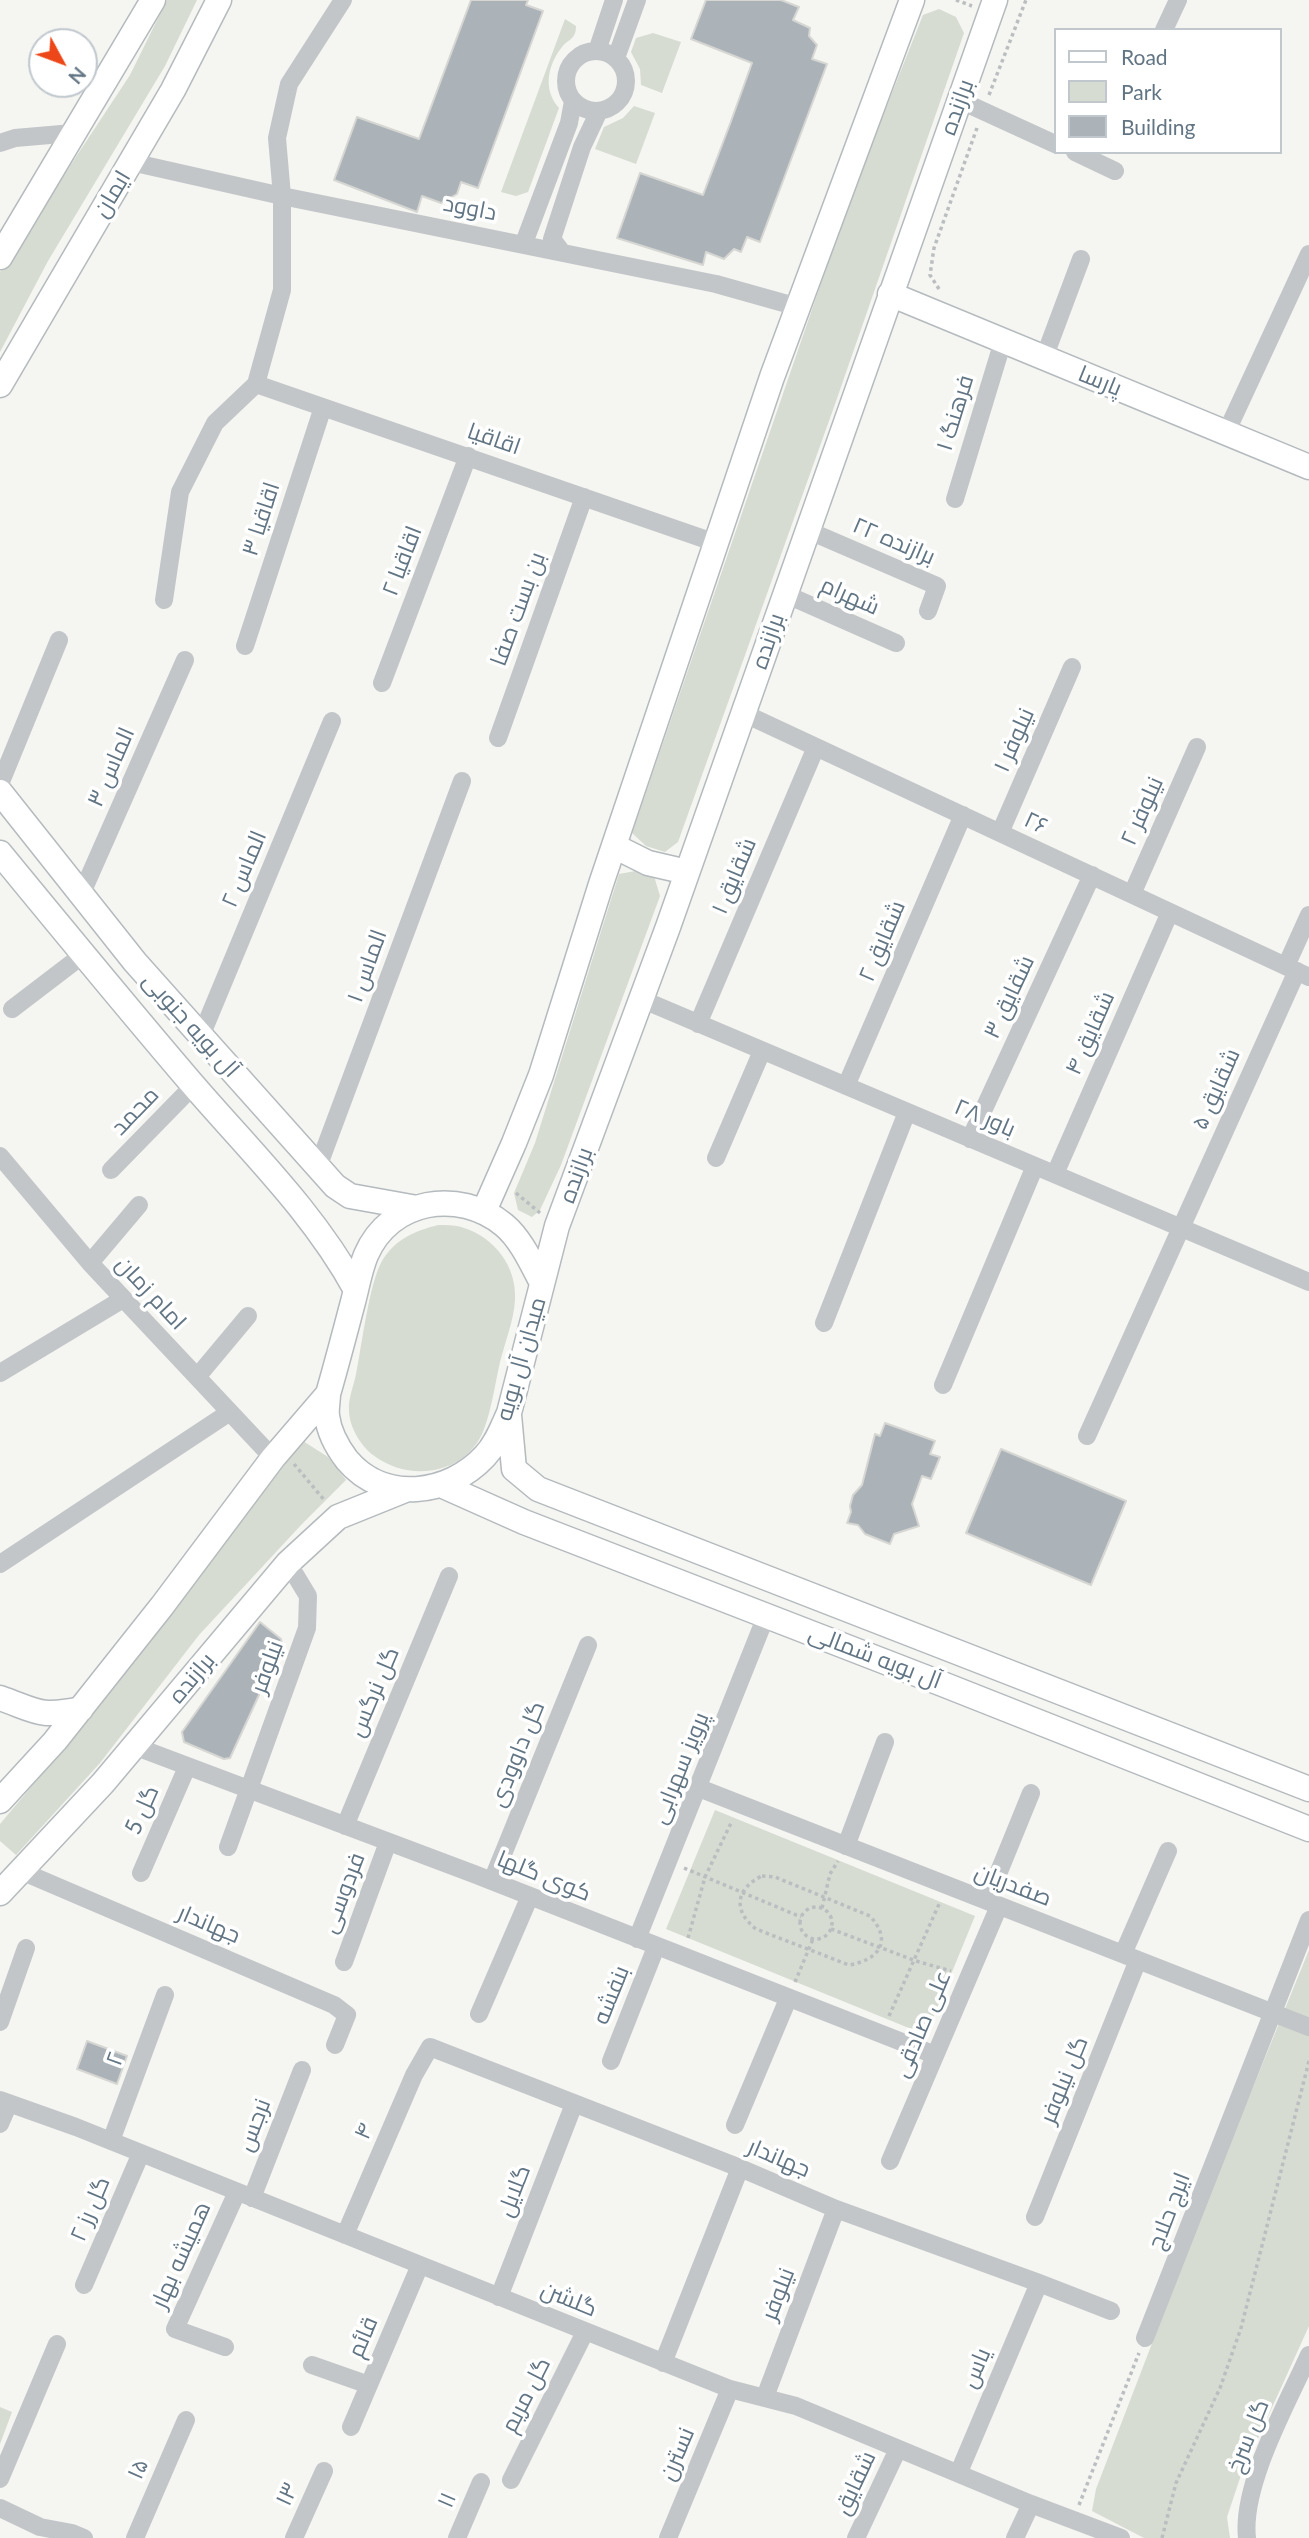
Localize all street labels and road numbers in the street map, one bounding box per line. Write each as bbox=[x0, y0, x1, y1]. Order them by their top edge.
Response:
street label: برازنده bbox=[934, 75, 980, 139]
street label: ایمان bbox=[87, 165, 137, 223]
street label: داوود bbox=[441, 189, 499, 227]
street label: پارسا bbox=[1074, 360, 1126, 402]
street label: فرهنگ ۱ bbox=[930, 372, 980, 454]
street label: اقاقیا bbox=[464, 417, 524, 461]
street label: اقاقیا ۳ bbox=[236, 479, 286, 559]
street label: برازنده ۲۲ bbox=[848, 511, 940, 571]
street label: اقاقیا ۲ bbox=[376, 522, 428, 600]
street label: بن بست صفا bbox=[485, 548, 551, 670]
street label: شهرام bbox=[816, 571, 884, 621]
street label: برازنده bbox=[746, 609, 790, 673]
street label: نیلوفر ۱ bbox=[988, 704, 1040, 776]
street label: الماس ۳ bbox=[81, 723, 141, 811]
street label: نیلوفر ۲ bbox=[1115, 772, 1169, 850]
street label: ۲۶ bbox=[1020, 806, 1052, 840]
street label: الماس ۲ bbox=[216, 826, 272, 912]
street label: شقایق ۱ bbox=[706, 834, 762, 918]
street label: شقایق ۲ bbox=[853, 896, 911, 986]
street label: الماس ۱ bbox=[341, 926, 393, 1006]
street label: شقایق ۳ bbox=[978, 951, 1040, 1043]
street label: آل بویه جنوبی bbox=[137, 967, 245, 1083]
street label: شقایق ۴ bbox=[1059, 987, 1121, 1079]
street label: شقایق ۵ bbox=[1186, 1044, 1246, 1134]
street label: محمد bbox=[105, 1081, 165, 1141]
street label: باور ۲۸ bbox=[950, 1093, 1020, 1143]
street label: برازنده bbox=[553, 1143, 599, 1207]
street label: امام زمان bbox=[110, 1250, 192, 1336]
street label: میدان آل بویه bbox=[490, 1294, 552, 1424]
street label: آل بویه شمالی bbox=[805, 1619, 945, 1695]
street label: نیلوفر bbox=[245, 1637, 289, 1697]
street label: گل نرگس bbox=[343, 1643, 405, 1741]
street label: برازنده bbox=[163, 1647, 221, 1709]
street label: گل داوودی bbox=[483, 1697, 551, 1811]
street label: پرویز سهرابی bbox=[645, 1708, 715, 1828]
street label: گل 5 bbox=[119, 1781, 165, 1839]
street label: کوی گلها bbox=[493, 1845, 595, 1907]
street label: فردوسی bbox=[315, 1849, 371, 1937]
street label: صفدریان bbox=[971, 1858, 1055, 1912]
street label: جهاندار bbox=[174, 1899, 244, 1949]
street label: بنفشه bbox=[587, 1962, 635, 2028]
street label: علی صادقی bbox=[887, 1966, 957, 2082]
street label: گل نیلوفر bbox=[1034, 2032, 1094, 2128]
street label: ۲ bbox=[100, 2049, 130, 2069]
street label: نرجس bbox=[231, 2095, 277, 2155]
street label: ۴ bbox=[348, 2119, 380, 2143]
street label: جهاندار bbox=[744, 2133, 814, 2183]
street label: گلایل bbox=[492, 2161, 536, 2221]
street label: ایرج حلاج bbox=[1142, 2169, 1196, 2253]
street label: گل رز ۲ bbox=[64, 2172, 116, 2246]
street label: همیشه بهار bbox=[145, 2197, 217, 2313]
street label: نیلوفر bbox=[755, 2264, 801, 2324]
street label: گلشن bbox=[537, 2275, 601, 2323]
street label: قائم bbox=[342, 2312, 384, 2362]
street label: یاس bbox=[955, 2344, 997, 2392]
street label: گل مریم bbox=[495, 2353, 557, 2437]
street label: گل سرخ bbox=[1221, 2395, 1275, 2477]
street label: نسترن bbox=[654, 2423, 700, 2485]
street label: شقایق bbox=[828, 2447, 882, 2519]
street label: ۱۵ bbox=[121, 2454, 155, 2484]
street label: ۱۳ bbox=[270, 2478, 304, 2510]
street label: ۱۱ bbox=[432, 2488, 462, 2512]

